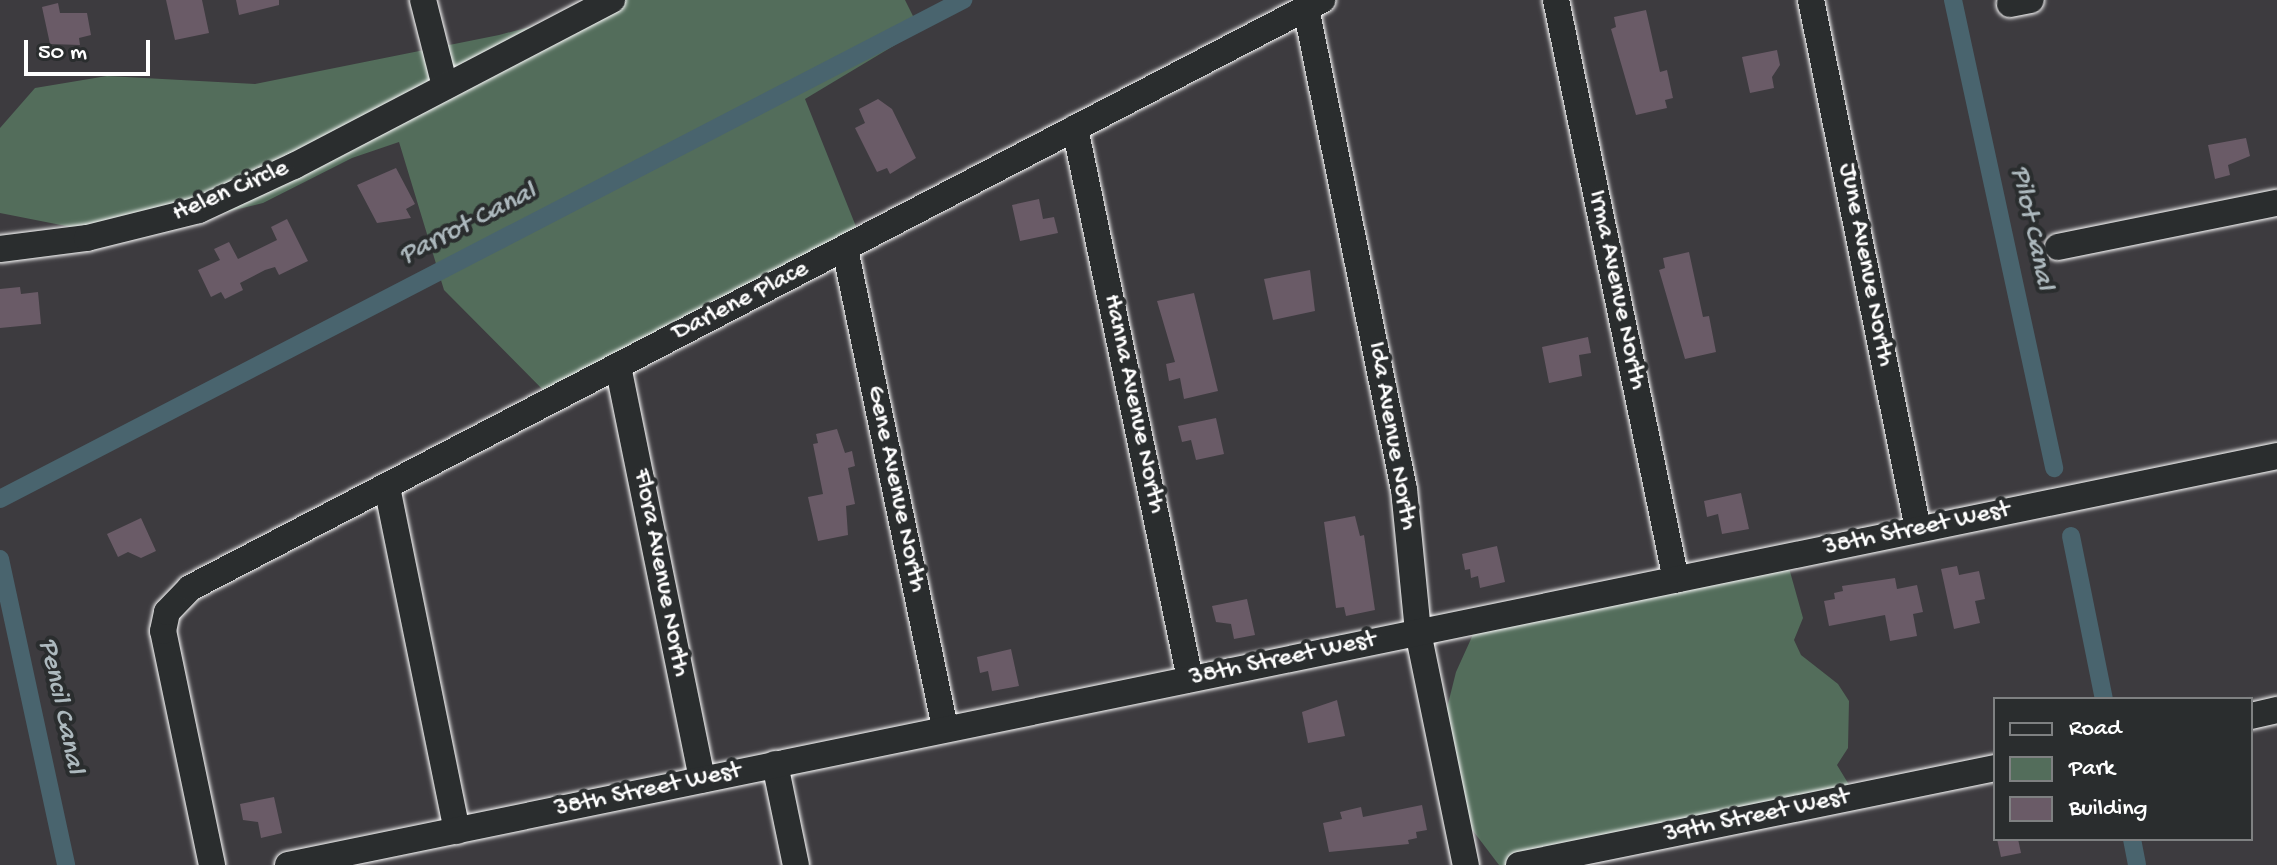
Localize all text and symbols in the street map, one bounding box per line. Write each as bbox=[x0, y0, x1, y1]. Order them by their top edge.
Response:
scale bar bbox=[28, 24, 154, 74]
text: 50 m bbox=[38, 39, 87, 68]
street label: Helen Circle bbox=[168, 154, 294, 230]
street label: June Avenue North bbox=[1830, 161, 1900, 369]
water label: Pilot Canal bbox=[2001, 163, 2061, 293]
water label: Parrot Canal bbox=[394, 176, 542, 274]
street label: Irma Avenue North bbox=[1580, 187, 1652, 393]
street label: Darlene Place bbox=[668, 254, 814, 350]
street label: Hanna Avenue North bbox=[1095, 292, 1171, 516]
street label: Ida Avenue North bbox=[1359, 339, 1423, 533]
street label: Gene Avenue North bbox=[858, 383, 932, 595]
street label: Flora Avenue North bbox=[625, 466, 695, 680]
street label: 38th Street West bbox=[1821, 495, 2013, 565]
street label: 38th Street West bbox=[1187, 625, 1379, 695]
water label: Pencil Canal bbox=[29, 635, 91, 777]
legend bbox=[1993, 697, 2253, 841]
text: Road bbox=[2069, 715, 2121, 744]
text: Park bbox=[2069, 755, 2115, 784]
street label: 38th Street West bbox=[552, 756, 744, 826]
street label: 39th Street West bbox=[1662, 782, 1852, 852]
text: Building bbox=[2069, 795, 2147, 824]

